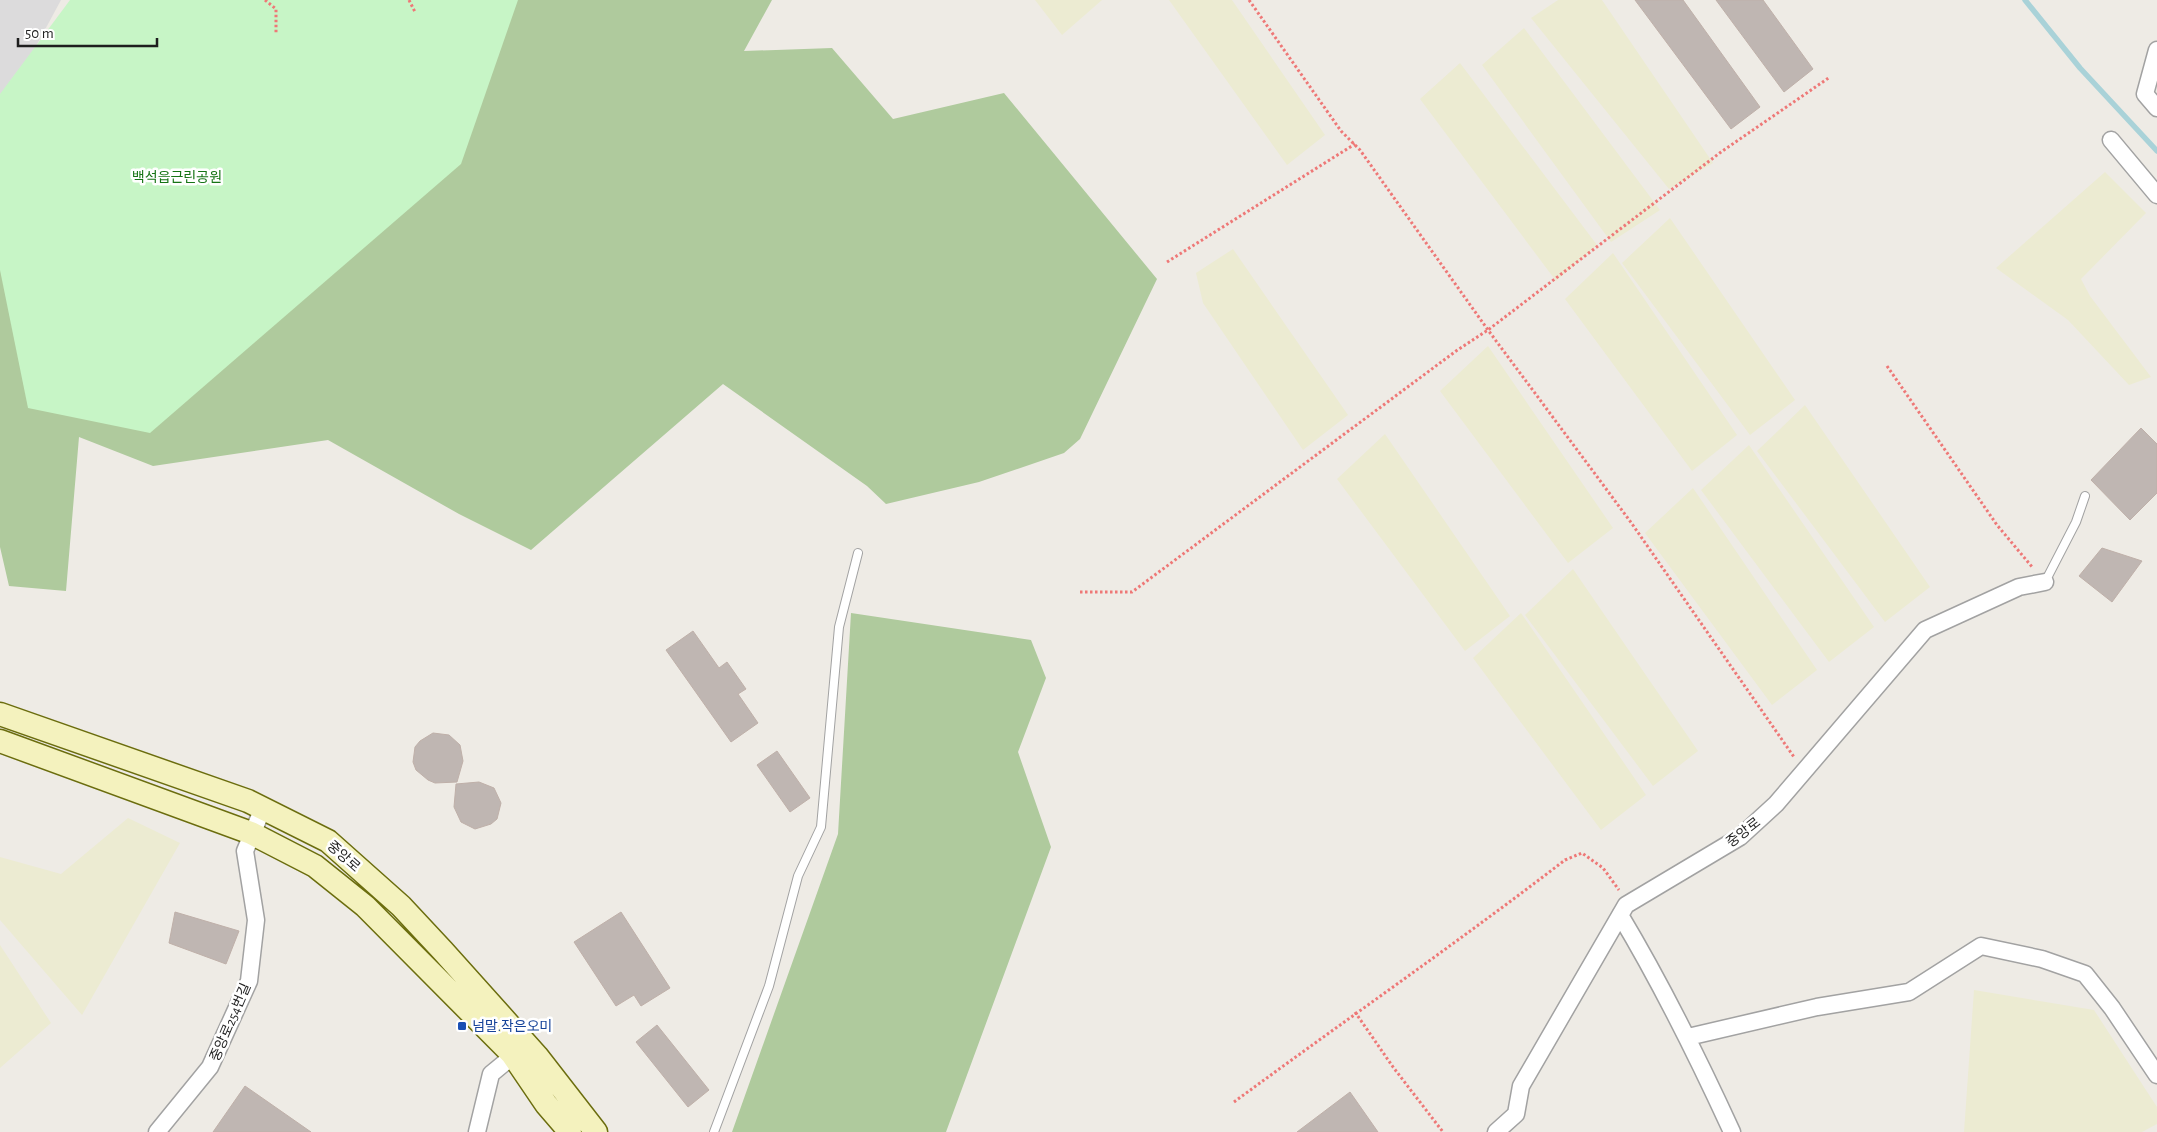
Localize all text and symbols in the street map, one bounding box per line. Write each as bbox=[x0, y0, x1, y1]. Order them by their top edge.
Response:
scale bar bbox=[18, 15, 156, 47]
text: 50 m bbox=[25, 26, 54, 41]
park label: 백석읍근린공원 bbox=[132, 170, 222, 185]
street label: 중앙로 bbox=[1723, 815, 1763, 850]
street label: 중앙로 bbox=[324, 838, 363, 875]
street label: 중앙로254번길 bbox=[207, 981, 254, 1063]
place label: 넘말.작은오미 bbox=[472, 1019, 553, 1034]
marker: 넘말.작은오미 bbox=[456, 1020, 468, 1032]

